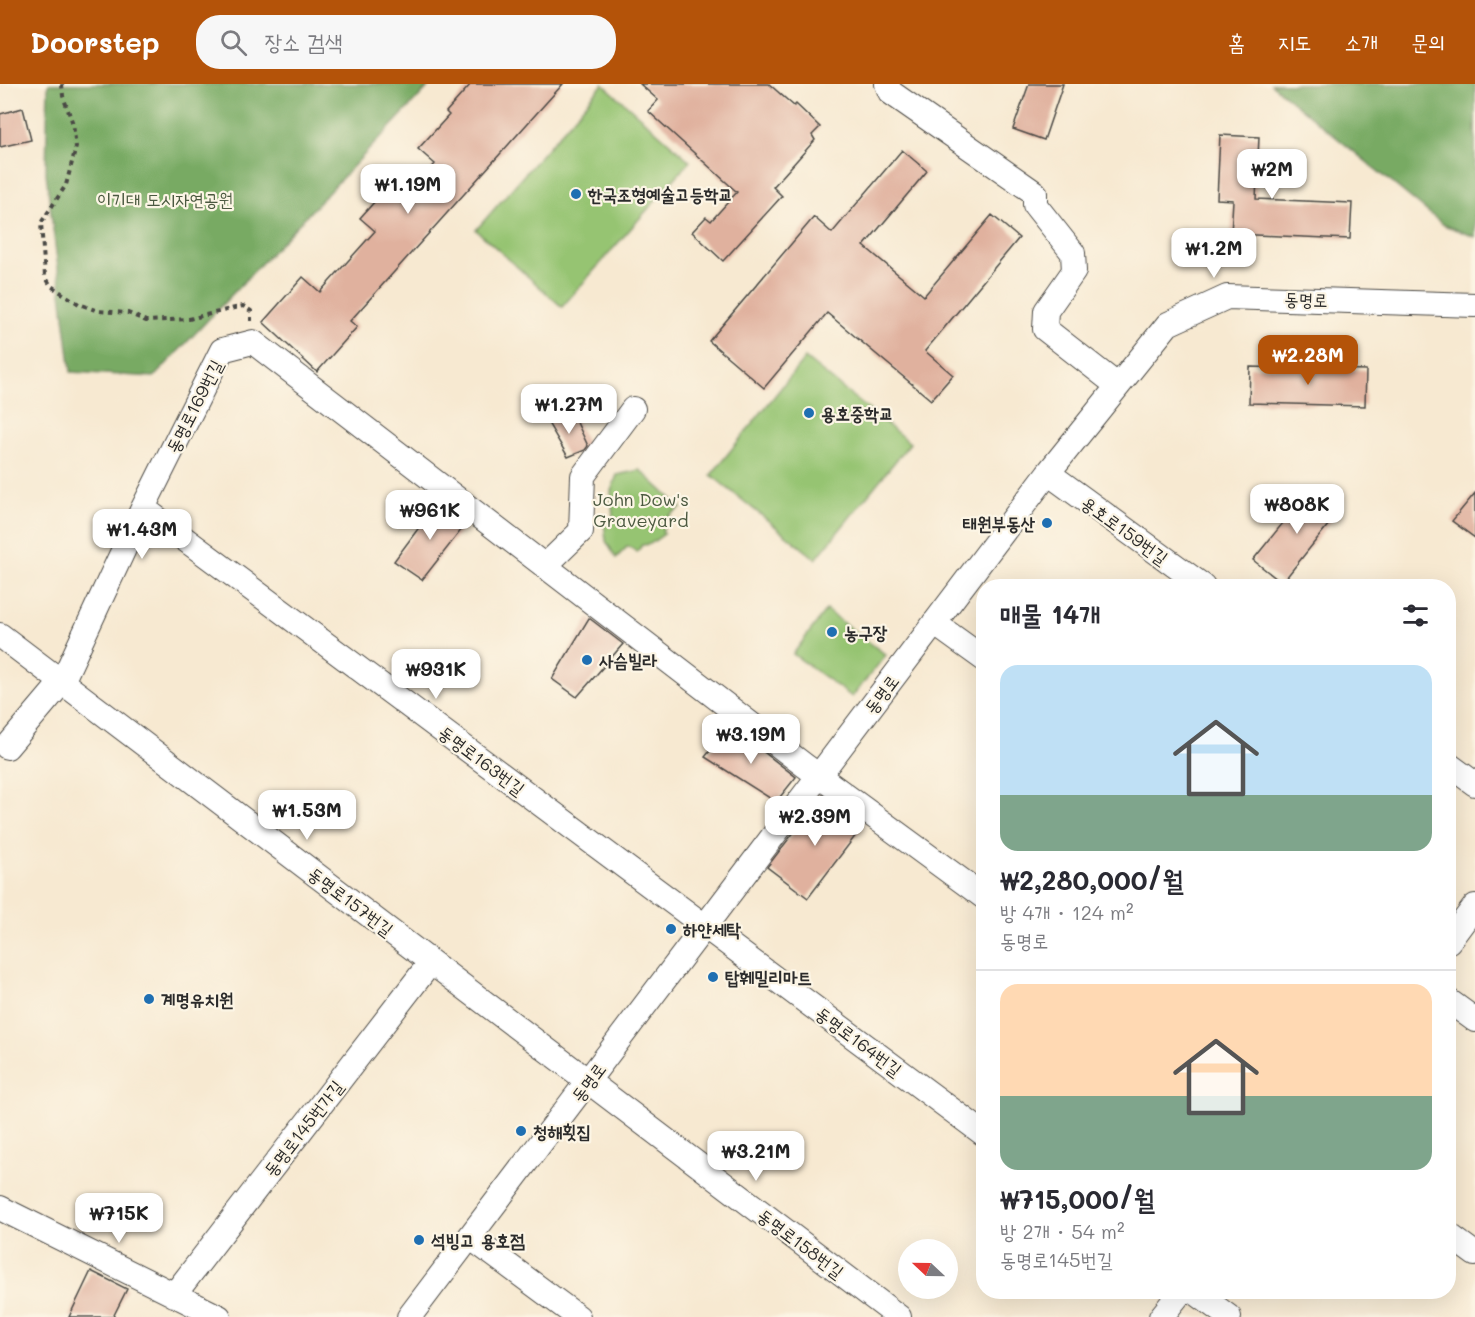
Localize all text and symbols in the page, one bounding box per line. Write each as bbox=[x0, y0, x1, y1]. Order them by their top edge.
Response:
search box bbox=[196, 15, 616, 69]
text: Doorstep bbox=[30, 24, 160, 60]
icon: search bbox=[217, 26, 250, 59]
text: 장소 검색 bbox=[265, 27, 342, 56]
text: 홈 bbox=[1228, 28, 1245, 55]
text: 지도 bbox=[1278, 28, 1311, 55]
text: 소개 bbox=[1344, 28, 1378, 55]
text: 문의 bbox=[1411, 28, 1445, 55]
pin: ₩2M bbox=[1243, 149, 1301, 200]
text: ₩2M bbox=[1251, 155, 1293, 181]
pin: ₩1.19M bbox=[359, 164, 457, 215]
text: ₩1.19M bbox=[375, 170, 441, 196]
place label: 한국조형예술고등학교 bbox=[587, 182, 733, 206]
park label: 이기대 도시자연공원 bbox=[97, 187, 233, 211]
marker: 한국조형예술고등학교 bbox=[569, 187, 583, 201]
pin: ₩1.2M bbox=[1172, 228, 1256, 279]
text: ₩1.2M bbox=[1185, 234, 1243, 260]
street label: 동명로 bbox=[1284, 286, 1328, 312]
pin: ₩2.28M bbox=[1259, 335, 1357, 386]
text: ₩2.28M bbox=[1272, 341, 1344, 367]
street label: 동명로169번길 bbox=[160, 355, 228, 457]
pin: ₩1.27M bbox=[520, 384, 618, 435]
text: ₩1.27M bbox=[535, 390, 603, 416]
place label: 용호중학교 bbox=[821, 401, 893, 425]
marker: 용호중학교 bbox=[802, 406, 816, 420]
pin: ₩808K bbox=[1255, 484, 1339, 535]
park label: John Dow's Graveyard bbox=[593, 487, 689, 532]
pin: ₩961K bbox=[388, 490, 472, 541]
street label: 용호로159번길 bbox=[1077, 490, 1174, 570]
text: ₩808K bbox=[1264, 490, 1330, 516]
text: ₩961K bbox=[399, 496, 461, 522]
pin: ₩1.43M bbox=[93, 509, 191, 560]
place label: 태원부동산 bbox=[963, 511, 1036, 535]
text: ₩1.43M bbox=[107, 515, 177, 541]
marker: 태원부동산 bbox=[1040, 516, 1054, 530]
text: 매물 14개 bbox=[1000, 597, 1100, 631]
icon: filters bbox=[1399, 599, 1432, 632]
place label: 농구장 bbox=[844, 620, 888, 644]
marker: 농구장 bbox=[825, 625, 839, 639]
place label: 사슴빌라 bbox=[599, 648, 657, 672]
pin: ₩931K bbox=[394, 649, 478, 700]
marker: 사슴빌라 bbox=[580, 653, 594, 667]
text: ₩931K bbox=[406, 655, 466, 681]
street label: 동명로 bbox=[858, 669, 904, 719]
icon: home bbox=[1162, 704, 1270, 812]
pin: ₩3.19M bbox=[702, 714, 800, 765]
street label: 동명로163번길 bbox=[434, 720, 530, 801]
text: ₩3.19M bbox=[716, 720, 786, 746]
pin: ₩1.53M bbox=[258, 790, 356, 841]
text: ₩1.53M bbox=[272, 796, 342, 822]
pin: ₩2.39M bbox=[766, 796, 864, 847]
text: ₩2.39M bbox=[779, 802, 851, 828]
street label: 동명로157번길 bbox=[303, 861, 399, 941]
text: ₩2,280,000/월 bbox=[1000, 863, 1183, 897]
text: 방 4개 · 124 m² bbox=[1000, 899, 1134, 925]
place label: 하얀세탁 bbox=[683, 917, 741, 941]
marker: 하얀세탁 bbox=[664, 922, 678, 936]
text: 동명로 bbox=[1000, 927, 1048, 953]
place label: 탑훼밀리마트 bbox=[725, 965, 812, 989]
marker: 탑훼밀리마트 bbox=[706, 970, 720, 984]
place label: 계명유치원 bbox=[161, 987, 233, 1011]
marker: 계명유치원 bbox=[142, 992, 156, 1006]
street label: 동명로164번길 bbox=[811, 1001, 907, 1082]
icon: home bbox=[1162, 1023, 1270, 1131]
street label: 동명로 bbox=[565, 1057, 611, 1107]
street label: 동명로145번가길 bbox=[258, 1074, 348, 1181]
place label: 청해횟집 bbox=[533, 1119, 591, 1143]
marker: 청해횟집 bbox=[514, 1124, 528, 1138]
pin: ₩3.21M bbox=[707, 1131, 805, 1182]
text: ₩3.21M bbox=[721, 1137, 791, 1163]
text: ₩715,000/월 bbox=[1000, 1182, 1155, 1216]
pin: ₩715K bbox=[77, 1193, 161, 1244]
text: ₩715K bbox=[89, 1199, 149, 1225]
street label: 동명로158번길 bbox=[753, 1203, 849, 1284]
text: 방 2개 · 54 m² bbox=[1000, 1218, 1125, 1244]
place label: 석빙고 용호점 bbox=[431, 1228, 525, 1252]
marker: 석빙고 용호점 bbox=[412, 1233, 426, 1247]
north arrow bbox=[898, 1239, 958, 1299]
map controls bbox=[898, 1239, 958, 1299]
text: 동명로145번길 bbox=[1000, 1246, 1113, 1272]

